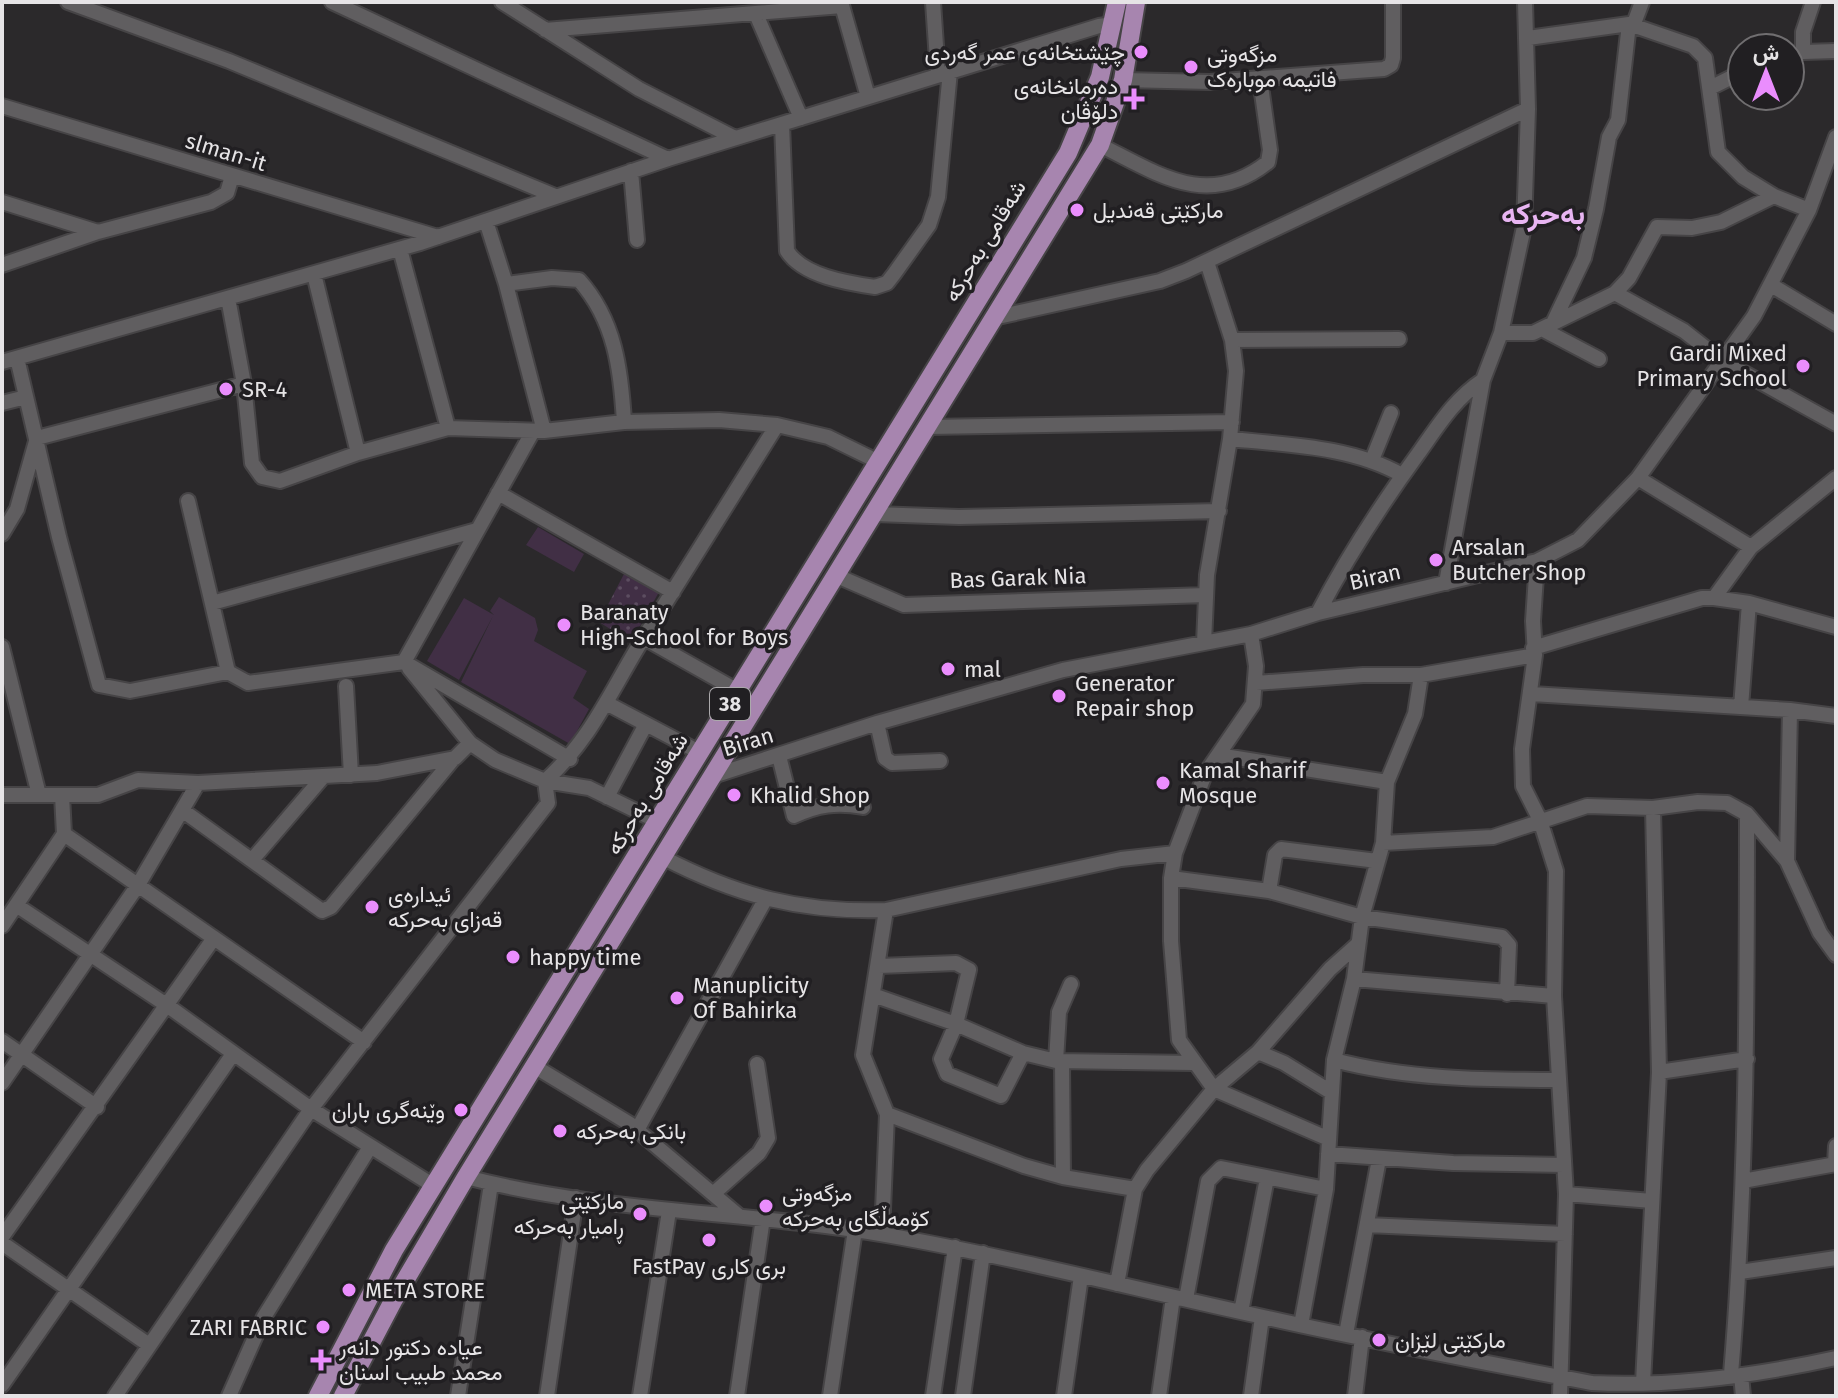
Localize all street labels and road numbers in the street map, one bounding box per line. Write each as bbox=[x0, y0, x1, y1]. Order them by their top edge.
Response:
street label: slman-it bbox=[182, 127, 270, 177]
street label: شەقامی بەحرکە bbox=[938, 175, 1032, 307]
street label: Biran bbox=[1347, 558, 1403, 596]
street label: Bas Garak Nia bbox=[949, 562, 1087, 594]
road number: 38 bbox=[710, 688, 750, 720]
street label: Biran bbox=[719, 721, 777, 763]
street label: شەقامی بەحرکە bbox=[600, 728, 694, 860]

